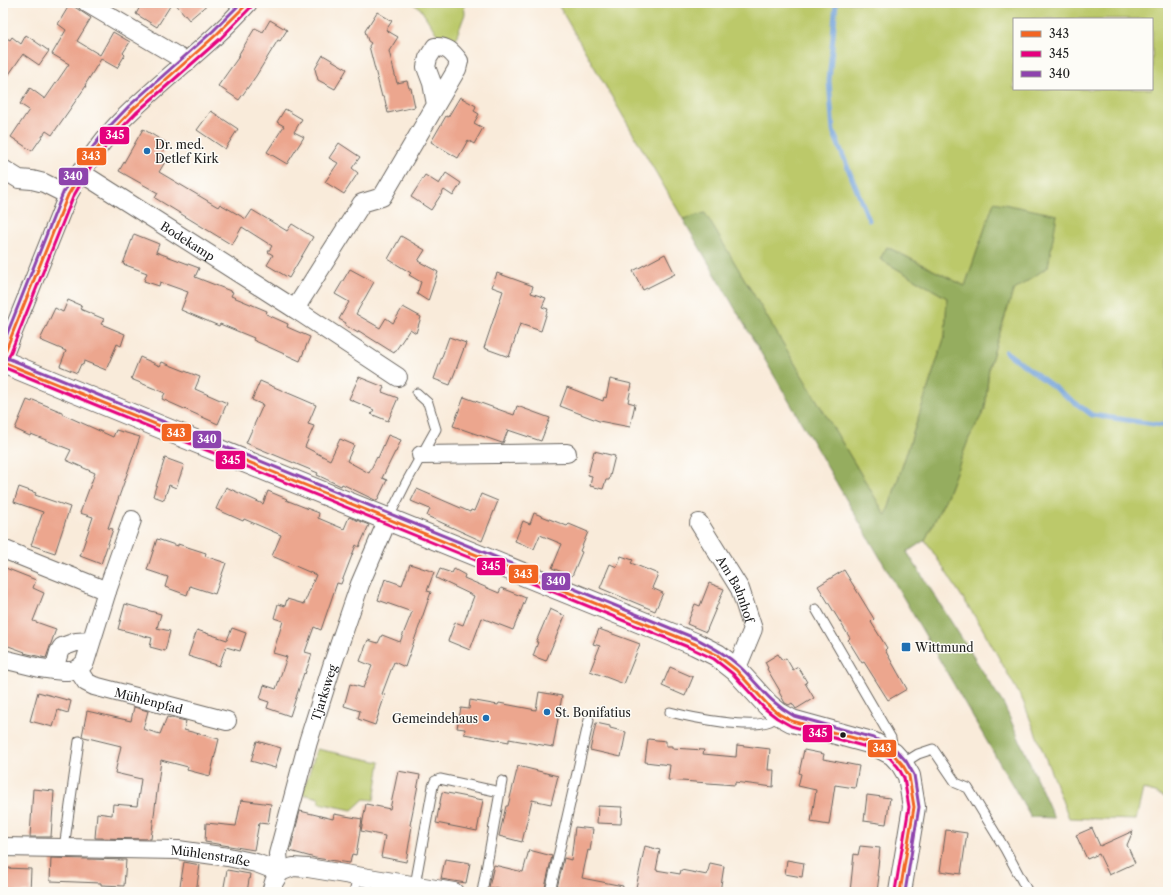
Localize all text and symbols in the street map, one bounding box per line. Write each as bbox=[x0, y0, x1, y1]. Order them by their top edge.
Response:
legend bbox=[1013, 18, 1153, 90]
text: 343 bbox=[1049, 26, 1069, 41]
text: 345 bbox=[1049, 46, 1069, 61]
text: 340 bbox=[1049, 66, 1070, 81]
line badge: 345 bbox=[99, 126, 130, 145]
text: 345 bbox=[106, 128, 124, 142]
place label: Dr. med. Detlef Kirk bbox=[155, 137, 219, 166]
marker: Dr. med. Detlef Kirk bbox=[142, 146, 152, 156]
line badge: 343 bbox=[76, 147, 107, 166]
text: 343 bbox=[82, 149, 100, 163]
line badge: 340 bbox=[58, 167, 89, 186]
text: 340 bbox=[63, 169, 83, 183]
street label: Bodekamp bbox=[158, 218, 218, 264]
line badge: 343 bbox=[161, 423, 192, 442]
text: 343 bbox=[167, 426, 185, 440]
line badge: 340 bbox=[192, 430, 222, 449]
text: 340 bbox=[197, 432, 217, 446]
line badge: 345 bbox=[215, 450, 246, 470]
text: 345 bbox=[222, 453, 240, 467]
street label: Am Bahnhof bbox=[713, 552, 758, 626]
line badge: 345 bbox=[476, 557, 506, 576]
text: 345 bbox=[482, 559, 500, 573]
line badge: 343 bbox=[508, 564, 539, 584]
text: 343 bbox=[514, 567, 532, 581]
line badge: 340 bbox=[541, 572, 571, 591]
text: 340 bbox=[546, 574, 566, 588]
place label: Wittmund bbox=[914, 640, 974, 655]
marker: Wittmund bbox=[900, 641, 912, 653]
street label: Tjarksweg bbox=[308, 662, 340, 723]
street label: Mühlenpfad bbox=[113, 684, 185, 717]
place label: St. Bonifatius bbox=[555, 705, 631, 720]
marker: St. Bonifatius bbox=[542, 707, 552, 717]
place label: Gemeindehaus bbox=[392, 711, 478, 726]
marker: Gemeindehaus bbox=[481, 713, 491, 723]
line badge: 345 bbox=[802, 724, 833, 743]
text: 345 bbox=[809, 726, 827, 740]
unlabelled marker bbox=[838, 730, 848, 740]
line badge: 343 bbox=[867, 739, 897, 758]
text: 343 bbox=[873, 741, 891, 755]
street label: Mühlenstraße bbox=[171, 842, 252, 869]

